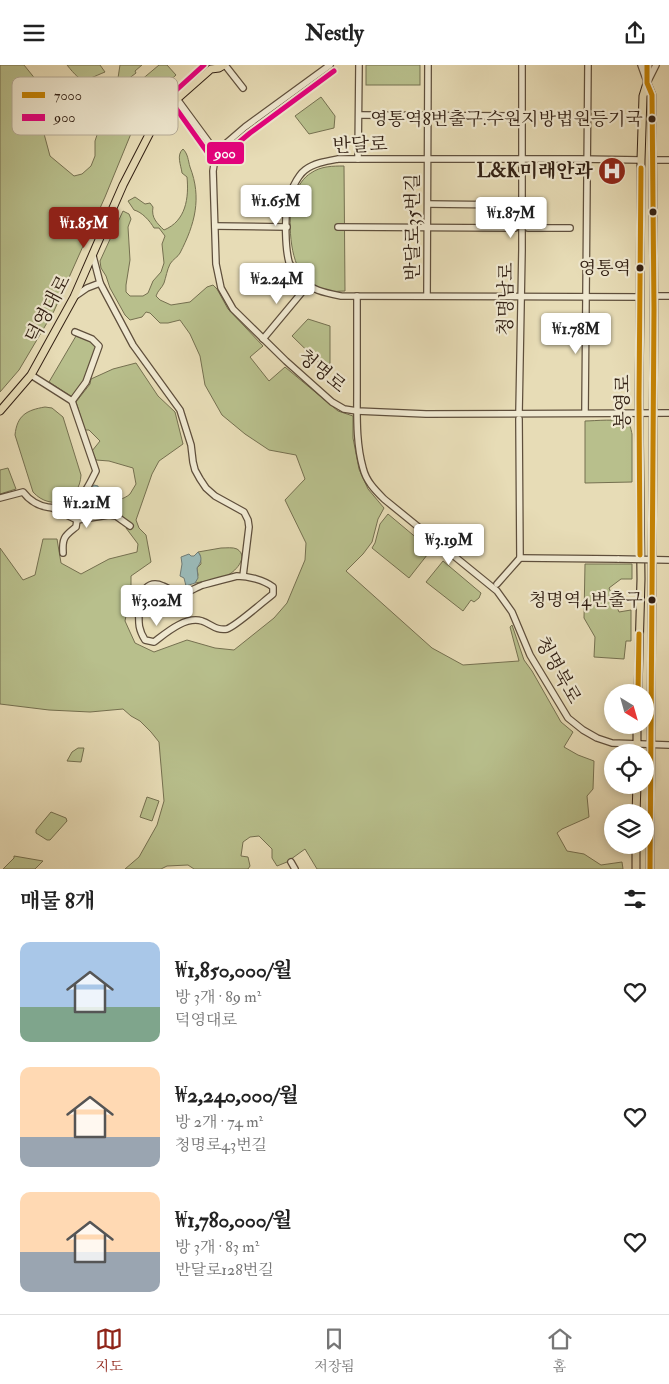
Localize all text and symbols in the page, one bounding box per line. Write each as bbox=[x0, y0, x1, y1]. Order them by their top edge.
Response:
icon: menu bbox=[20, 19, 48, 47]
text: Nestly bbox=[305, 19, 364, 47]
icon: share bbox=[621, 19, 649, 47]
legend bbox=[12, 77, 178, 135]
text: 7000 bbox=[54, 87, 82, 104]
place label: 영통역8번출구.수원지방법원등기국 bbox=[370, 108, 643, 131]
text: 900 bbox=[53, 109, 76, 126]
marker: 영통역8번출구.수원지방법원등기국 bbox=[647, 114, 657, 124]
street label: 반달로 bbox=[332, 132, 388, 158]
line badge: 900 bbox=[206, 141, 245, 165]
text: 900 bbox=[212, 145, 236, 162]
hospital icon: L&K미래안과 bbox=[597, 156, 627, 186]
place label: L&K미래안과 bbox=[477, 159, 594, 183]
street label: 반달로35번길 bbox=[401, 173, 425, 281]
pin: ₩1.65M bbox=[235, 185, 317, 227]
text: ₩1.65M bbox=[252, 191, 300, 211]
pin: ₩1.87M bbox=[470, 197, 552, 239]
text: ₩1.87M bbox=[487, 203, 535, 223]
pin: ₩1.85M bbox=[43, 207, 125, 249]
unlabelled marker bbox=[648, 207, 658, 217]
text: ₩1.85M bbox=[60, 213, 108, 233]
place label: 영통역 bbox=[579, 257, 631, 280]
street label: 청명남로 bbox=[493, 262, 519, 336]
pin: ₩2.24M bbox=[236, 263, 318, 305]
marker: 영통역 bbox=[635, 263, 645, 273]
text: ₩2.24M bbox=[251, 269, 303, 289]
street label: 덕영대로 bbox=[20, 271, 76, 347]
pin: ₩1.78M bbox=[535, 313, 617, 355]
text: ₩1.78M bbox=[552, 319, 600, 339]
street label: 청명로 bbox=[293, 344, 351, 398]
street label: 봉영로 bbox=[611, 374, 635, 430]
pin: ₩1.21M bbox=[46, 487, 128, 529]
text: ₩1.21M bbox=[63, 493, 111, 513]
pin: ₩3.19M bbox=[408, 523, 490, 566]
text: ₩3.19M bbox=[425, 530, 473, 550]
pin: ₩3.02M bbox=[116, 585, 198, 627]
place label: 청명역4번출구 bbox=[529, 589, 643, 612]
text: ₩3.02M bbox=[132, 591, 182, 611]
marker: 청명역4번출구 bbox=[647, 595, 657, 605]
street label: 청명북로 bbox=[530, 632, 586, 708]
north arrow bbox=[604, 684, 654, 734]
map controls bbox=[604, 684, 654, 854]
button: locate bbox=[604, 744, 654, 794]
button: layers bbox=[604, 804, 654, 854]
icon: filters bbox=[621, 885, 649, 913]
text: 매물 8개 bbox=[20, 888, 95, 915]
text: ₩1,850,000/월 bbox=[175, 957, 293, 984]
icon: home bbox=[60, 962, 120, 1022]
icon: heart bbox=[621, 978, 649, 1006]
text: 방 3개 · 89 m² bbox=[175, 987, 261, 1007]
text: 덕영대로 bbox=[175, 1010, 237, 1030]
text: ₩2,240,000/월 bbox=[175, 1082, 299, 1109]
icon: home bbox=[60, 1087, 120, 1147]
icon: heart bbox=[621, 1103, 649, 1131]
text: 방 2개 · 74 m² bbox=[175, 1112, 263, 1132]
text: 청명로43번길 bbox=[175, 1135, 267, 1155]
text: ₩1,780,000/월 bbox=[175, 1207, 292, 1234]
icon: home bbox=[60, 1212, 120, 1272]
icon: heart bbox=[621, 1228, 649, 1256]
text: 방 3개 · 83 m² bbox=[175, 1237, 259, 1257]
text: 반달로128번길 bbox=[175, 1260, 274, 1280]
tab: 지도 bbox=[95, 1325, 123, 1375]
tab: 저장됨 bbox=[314, 1325, 355, 1375]
tab: 홈 bbox=[546, 1325, 574, 1375]

